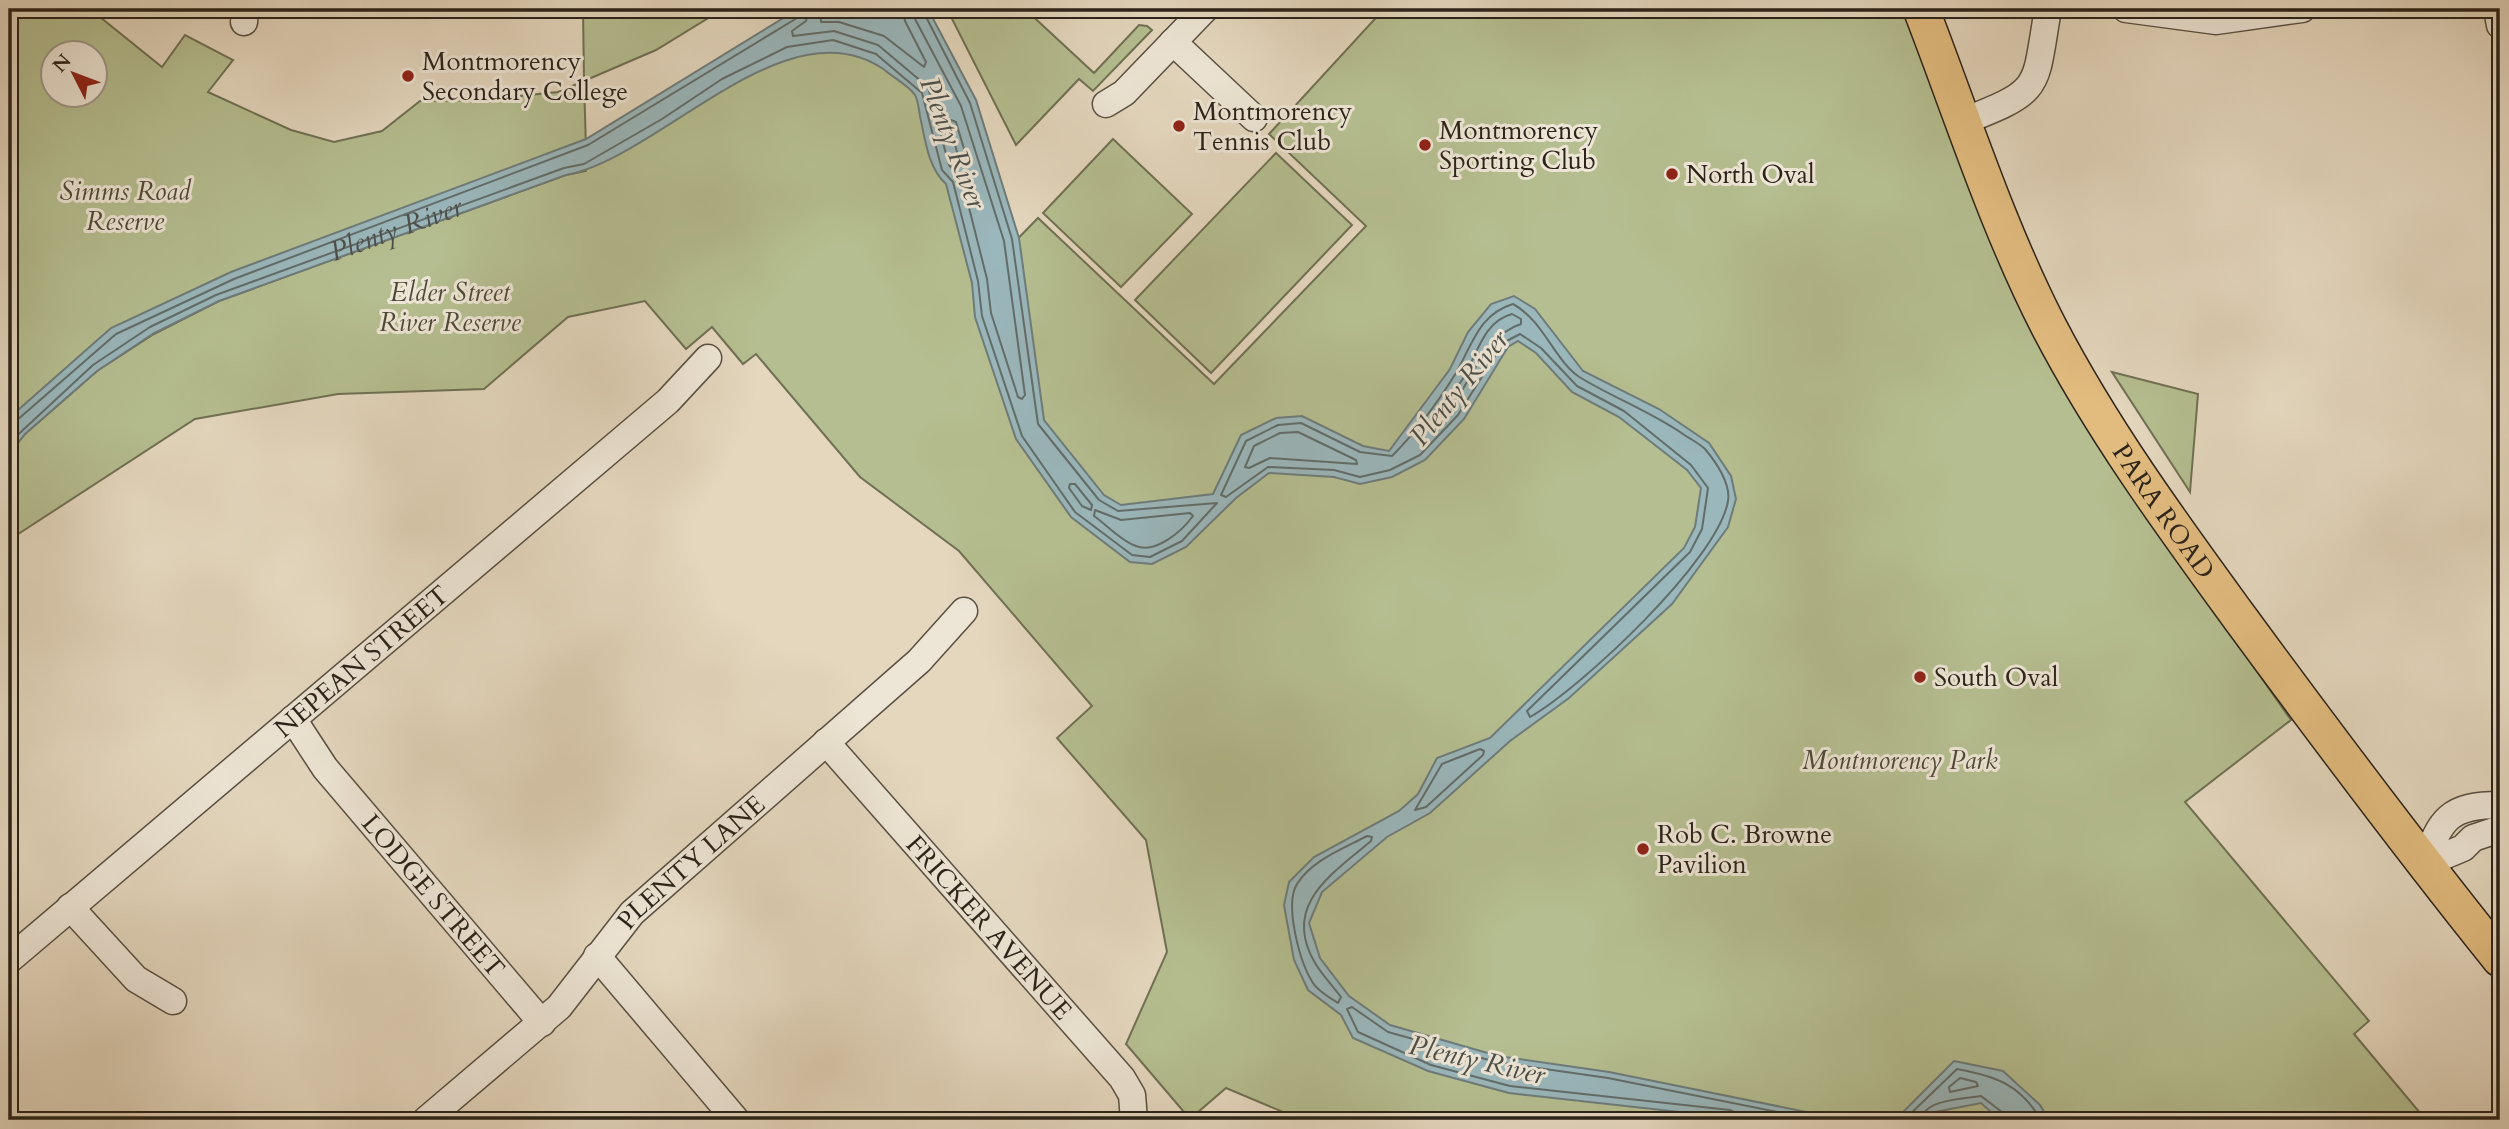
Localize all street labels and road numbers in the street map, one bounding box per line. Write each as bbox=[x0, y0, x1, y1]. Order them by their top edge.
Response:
street label: PARA ROAD bbox=[2104, 437, 2223, 586]
street label: NEPEAN STREET bbox=[267, 577, 456, 745]
street label: PLENTY LANE bbox=[608, 787, 772, 937]
street label: LODGE STREET bbox=[354, 806, 513, 985]
street label: FRICKER AVENUE bbox=[898, 828, 1080, 1027]

